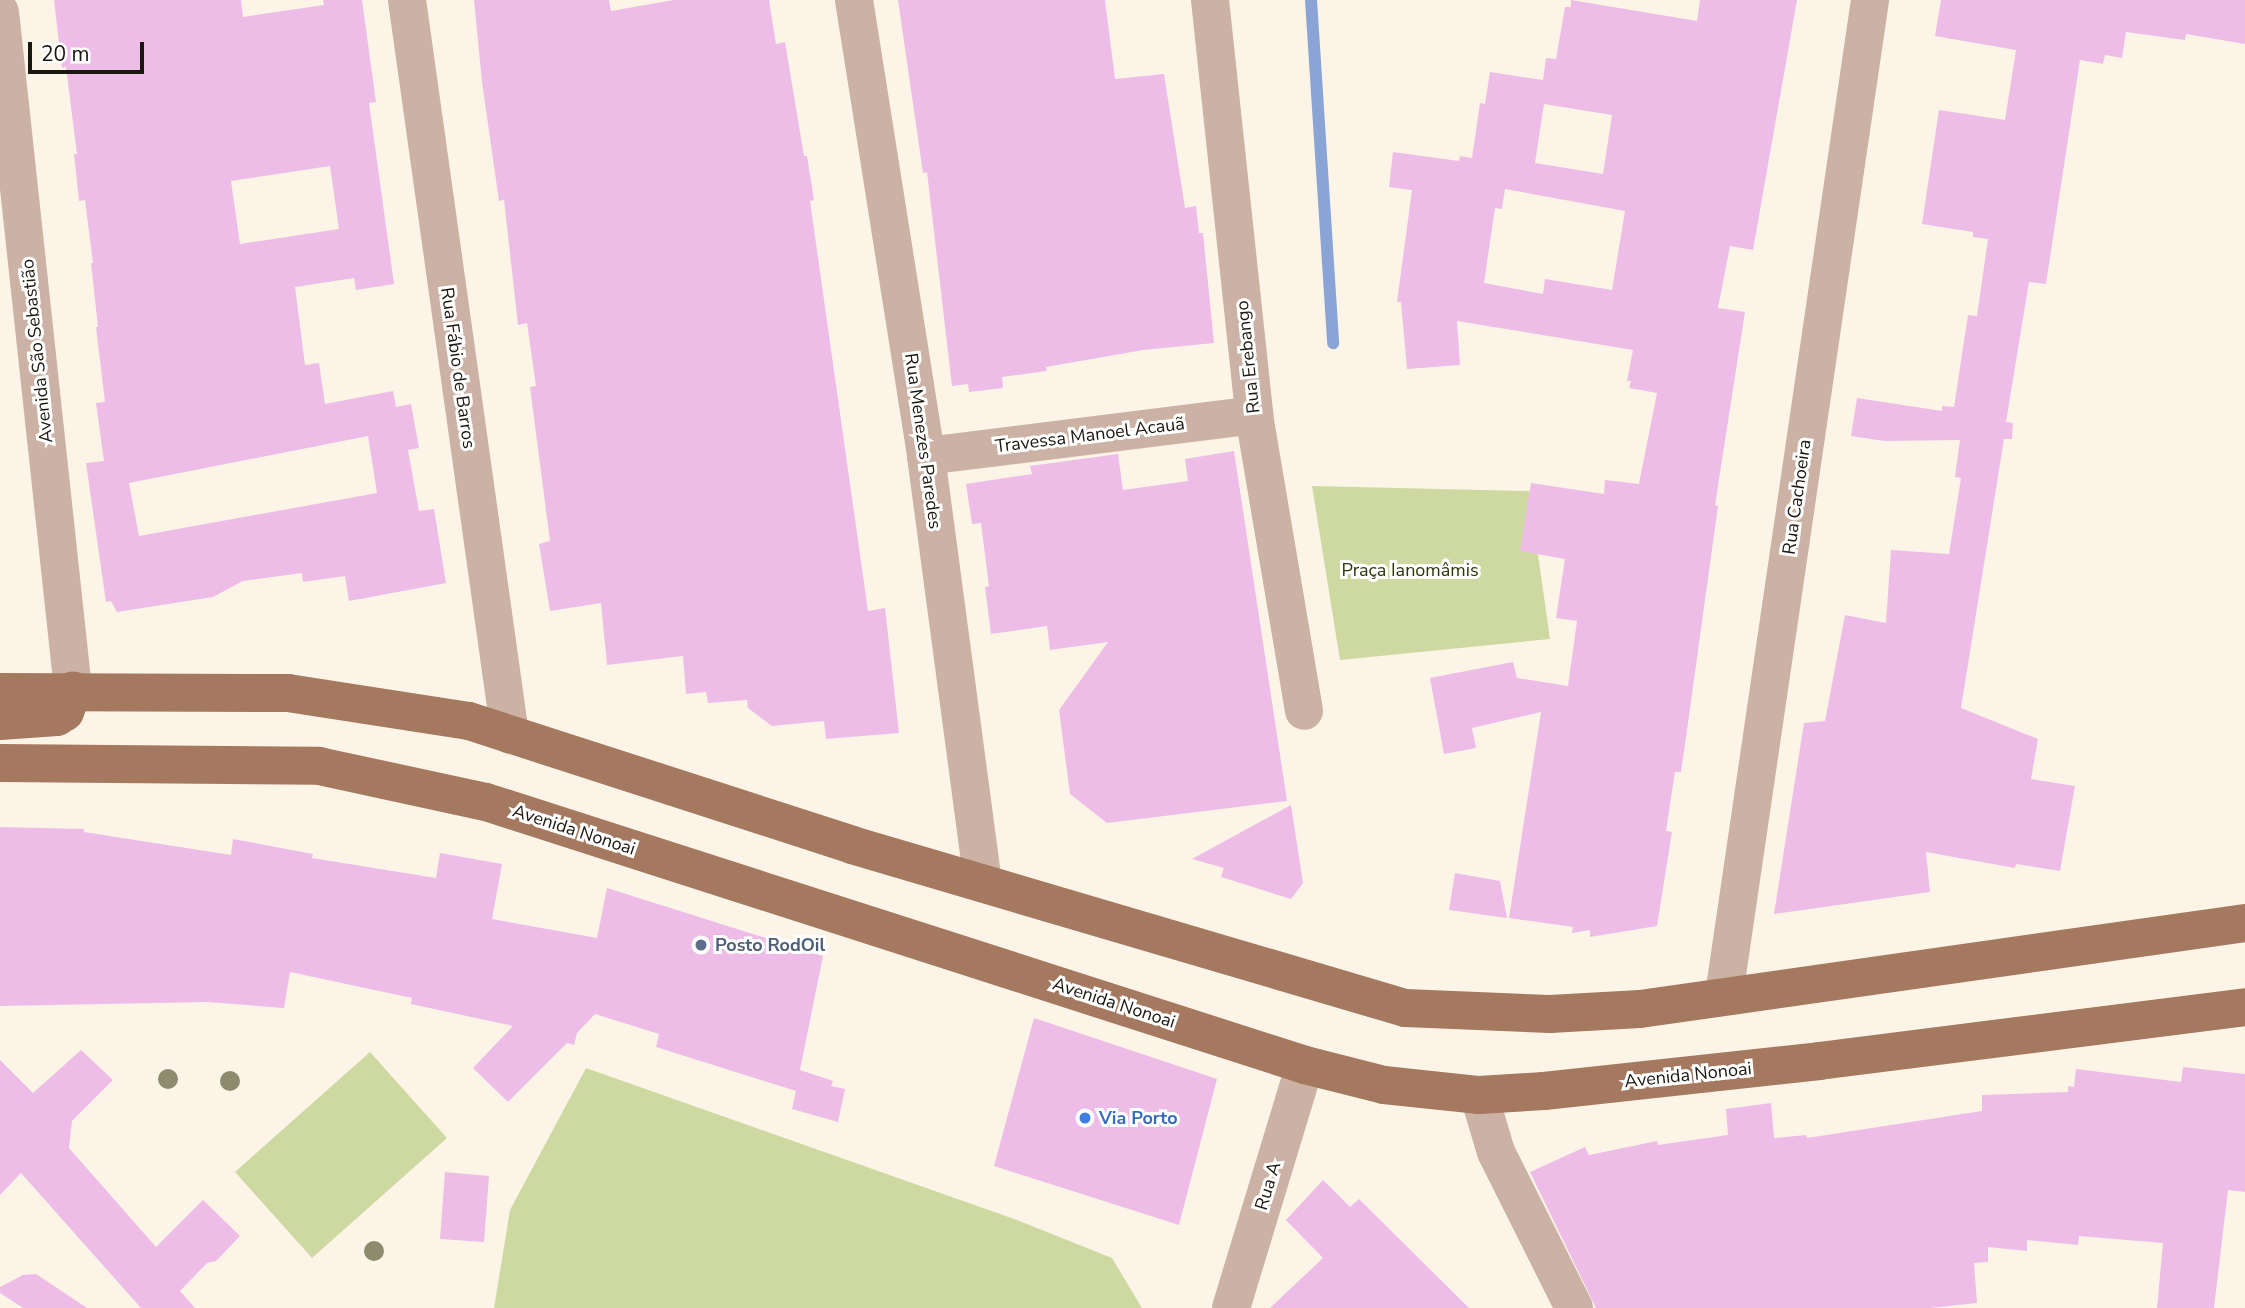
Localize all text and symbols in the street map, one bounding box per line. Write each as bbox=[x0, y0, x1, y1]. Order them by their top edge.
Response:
scale bar bbox=[32, 28, 147, 72]
text: 20 m bbox=[41, 40, 90, 68]
street label: Avenida São Sebastião bbox=[17, 258, 57, 444]
street label: Rua Fábio de Barros bbox=[436, 286, 480, 450]
street label: Rua Erebango bbox=[1231, 299, 1265, 415]
street label: Rua Menezes Paredes bbox=[900, 352, 946, 530]
street label: Travessa Manoel Acauã bbox=[994, 413, 1186, 457]
street label: Rua Cachoeira bbox=[1778, 438, 1816, 556]
park label: Praça Ianomâmis bbox=[1341, 559, 1479, 581]
street label: Avenida Nonoai bbox=[510, 800, 638, 860]
place label: Posto RodOil bbox=[715, 934, 825, 956]
marker: Posto RodOil bbox=[693, 937, 709, 953]
street label: Avenida Nonoai bbox=[1050, 973, 1178, 1033]
street label: Avenida Nonoai bbox=[1623, 1058, 1753, 1092]
place label: Via Porto bbox=[1099, 1107, 1178, 1129]
marker: Via Porto bbox=[1077, 1110, 1093, 1126]
street label: Rua A bbox=[1250, 1159, 1286, 1213]

